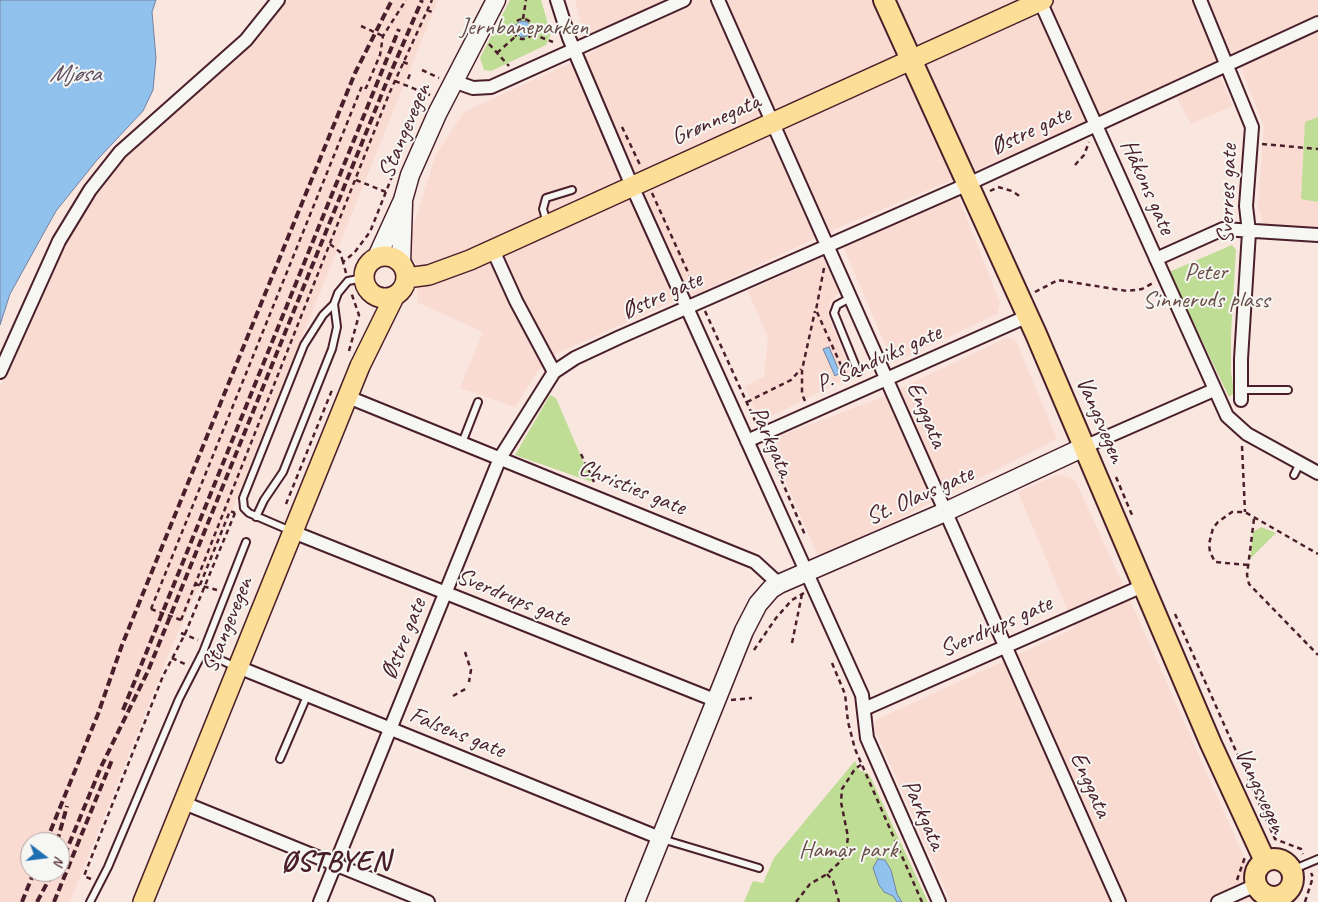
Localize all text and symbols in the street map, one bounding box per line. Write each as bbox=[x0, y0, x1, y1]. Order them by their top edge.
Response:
park label: Jernbaneparken bbox=[460, 14, 588, 42]
water label: Mjøsa bbox=[49, 59, 101, 89]
street label: Stangevegen bbox=[372, 79, 438, 183]
street label: Grønnegata bbox=[667, 88, 765, 152]
street label: Østre gate bbox=[986, 100, 1076, 162]
street label: Håkons gate bbox=[1113, 135, 1181, 239]
street label: Sverres gate bbox=[1212, 144, 1244, 244]
park label: Peter Sinneruds plass bbox=[1143, 259, 1269, 315]
street label: Østre gate bbox=[617, 266, 707, 326]
street label: P. Sandviks gate bbox=[812, 319, 946, 399]
street label: Vangsvegen bbox=[1069, 372, 1131, 468]
street label: Enggata bbox=[899, 378, 953, 452]
street label: Parkgata bbox=[743, 402, 799, 482]
street label: Christies gate bbox=[574, 454, 690, 522]
street label: St. Olavs gate bbox=[862, 460, 978, 532]
street label: Sverdrups gate bbox=[452, 562, 574, 634]
street label: Stangevegen bbox=[196, 573, 260, 677]
street label: Sverdrups gate bbox=[936, 590, 1056, 664]
street label: Østre gate bbox=[375, 594, 433, 684]
street label: Falsens gate bbox=[405, 701, 509, 765]
street label: Vangsvegen bbox=[1228, 743, 1292, 839]
street label: Enggata bbox=[1063, 748, 1117, 822]
street label: Parkgata bbox=[895, 775, 951, 855]
north arrow bbox=[20, 832, 70, 882]
park label: Hamar park bbox=[799, 837, 897, 865]
district label: ØSTBYEN bbox=[281, 845, 391, 879]
text: N bbox=[50, 854, 68, 867]

